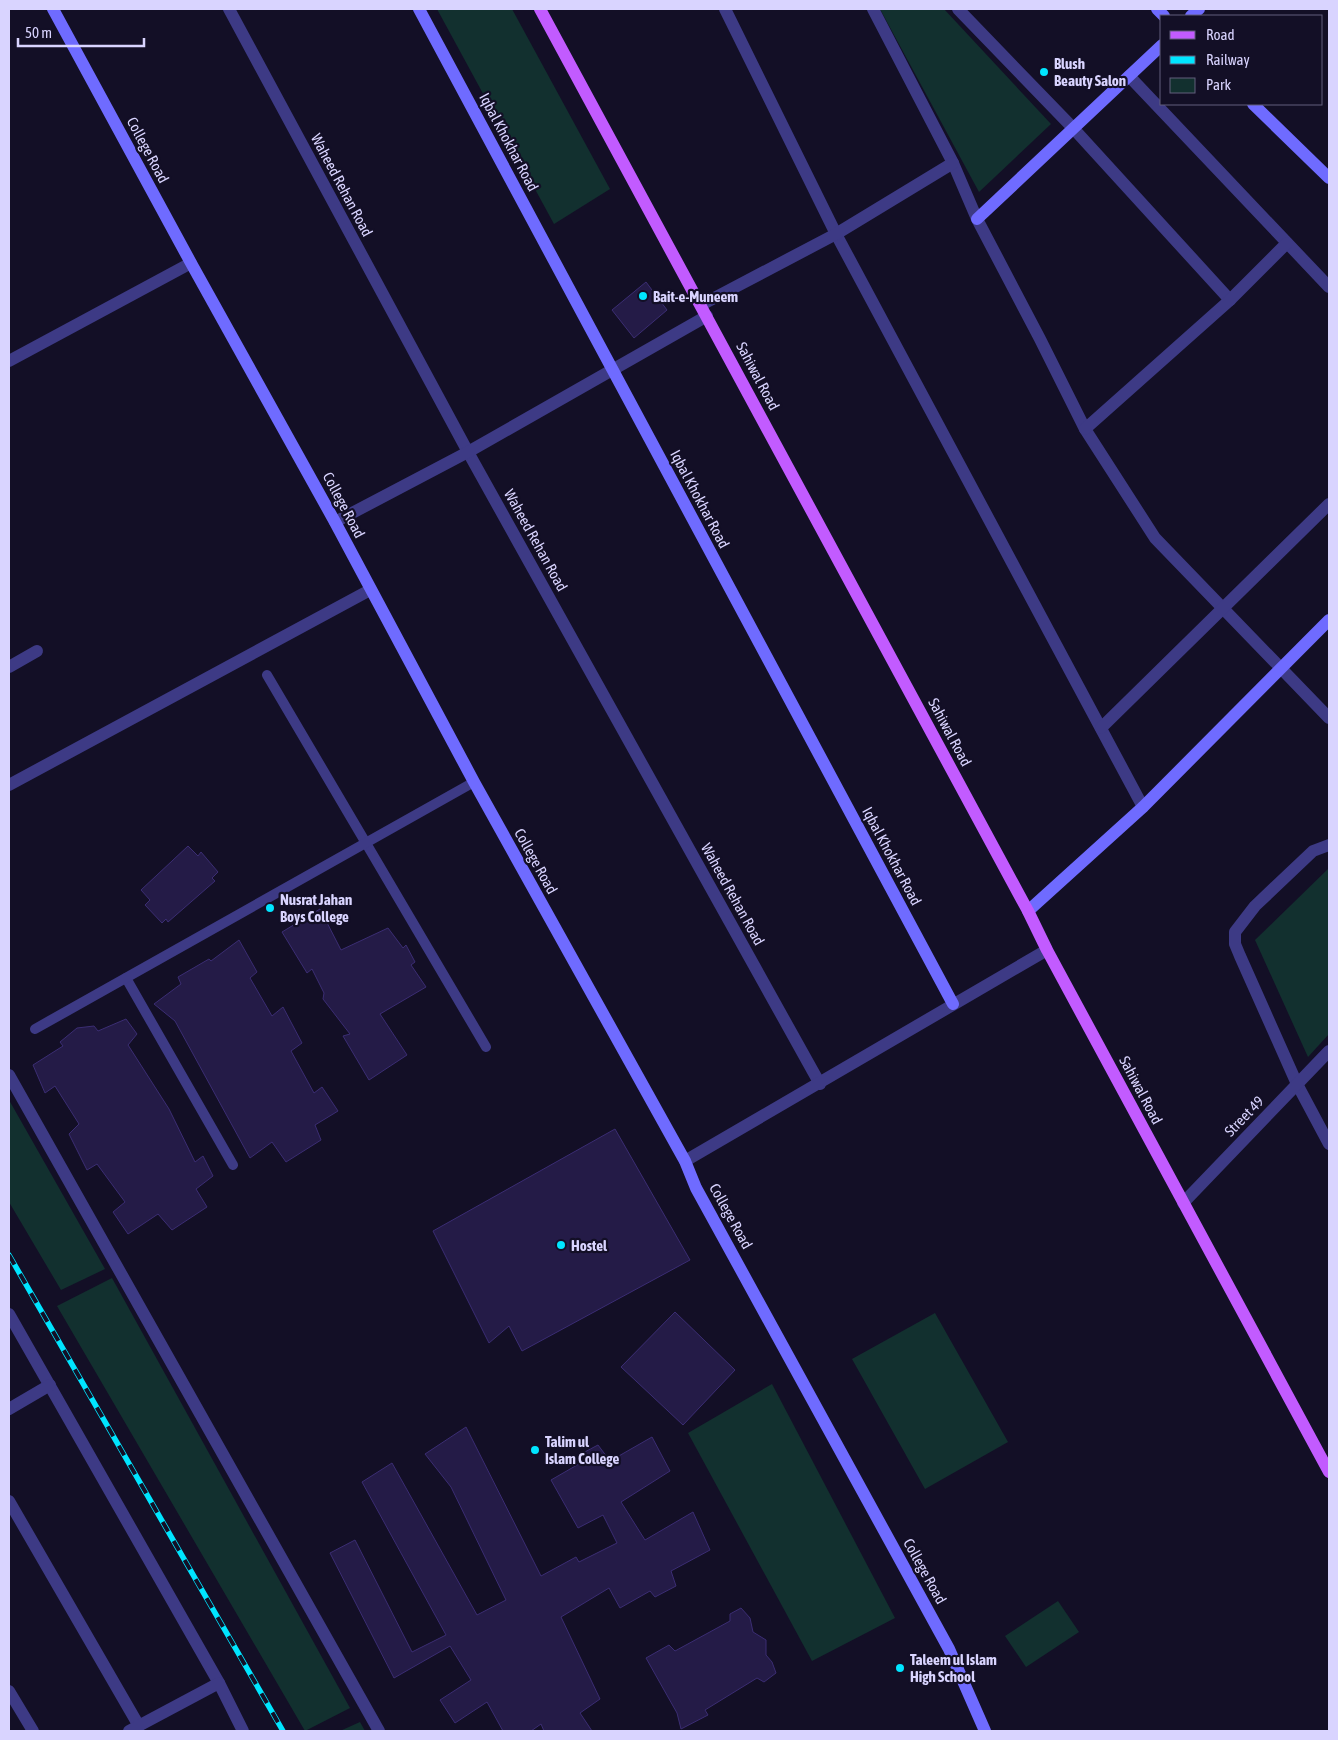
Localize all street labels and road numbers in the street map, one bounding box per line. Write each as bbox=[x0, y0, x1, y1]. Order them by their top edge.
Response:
street label: Iqbal Khokhar Road bbox=[476, 90, 542, 194]
street label: College Road bbox=[124, 114, 172, 186]
street label: Waheed Rehan Road bbox=[308, 131, 376, 239]
street label: Sahiwal Road bbox=[733, 339, 783, 413]
street label: Iqbal Khokhar Road bbox=[667, 447, 733, 551]
street label: College Road bbox=[320, 469, 368, 541]
street label: Waheed Rehan Road bbox=[501, 486, 571, 594]
street label: Sahiwal Road bbox=[925, 695, 975, 769]
street label: Iqbal Khokhar Road bbox=[859, 804, 925, 908]
street label: College Road bbox=[511, 825, 561, 897]
street label: Waheed Rehan Road bbox=[698, 840, 768, 948]
street label: Sahiwal Road bbox=[1116, 1053, 1166, 1127]
street label: Street 49 bbox=[1221, 1092, 1267, 1140]
street label: College Road bbox=[706, 1180, 756, 1252]
street label: College Road bbox=[900, 1535, 950, 1607]

